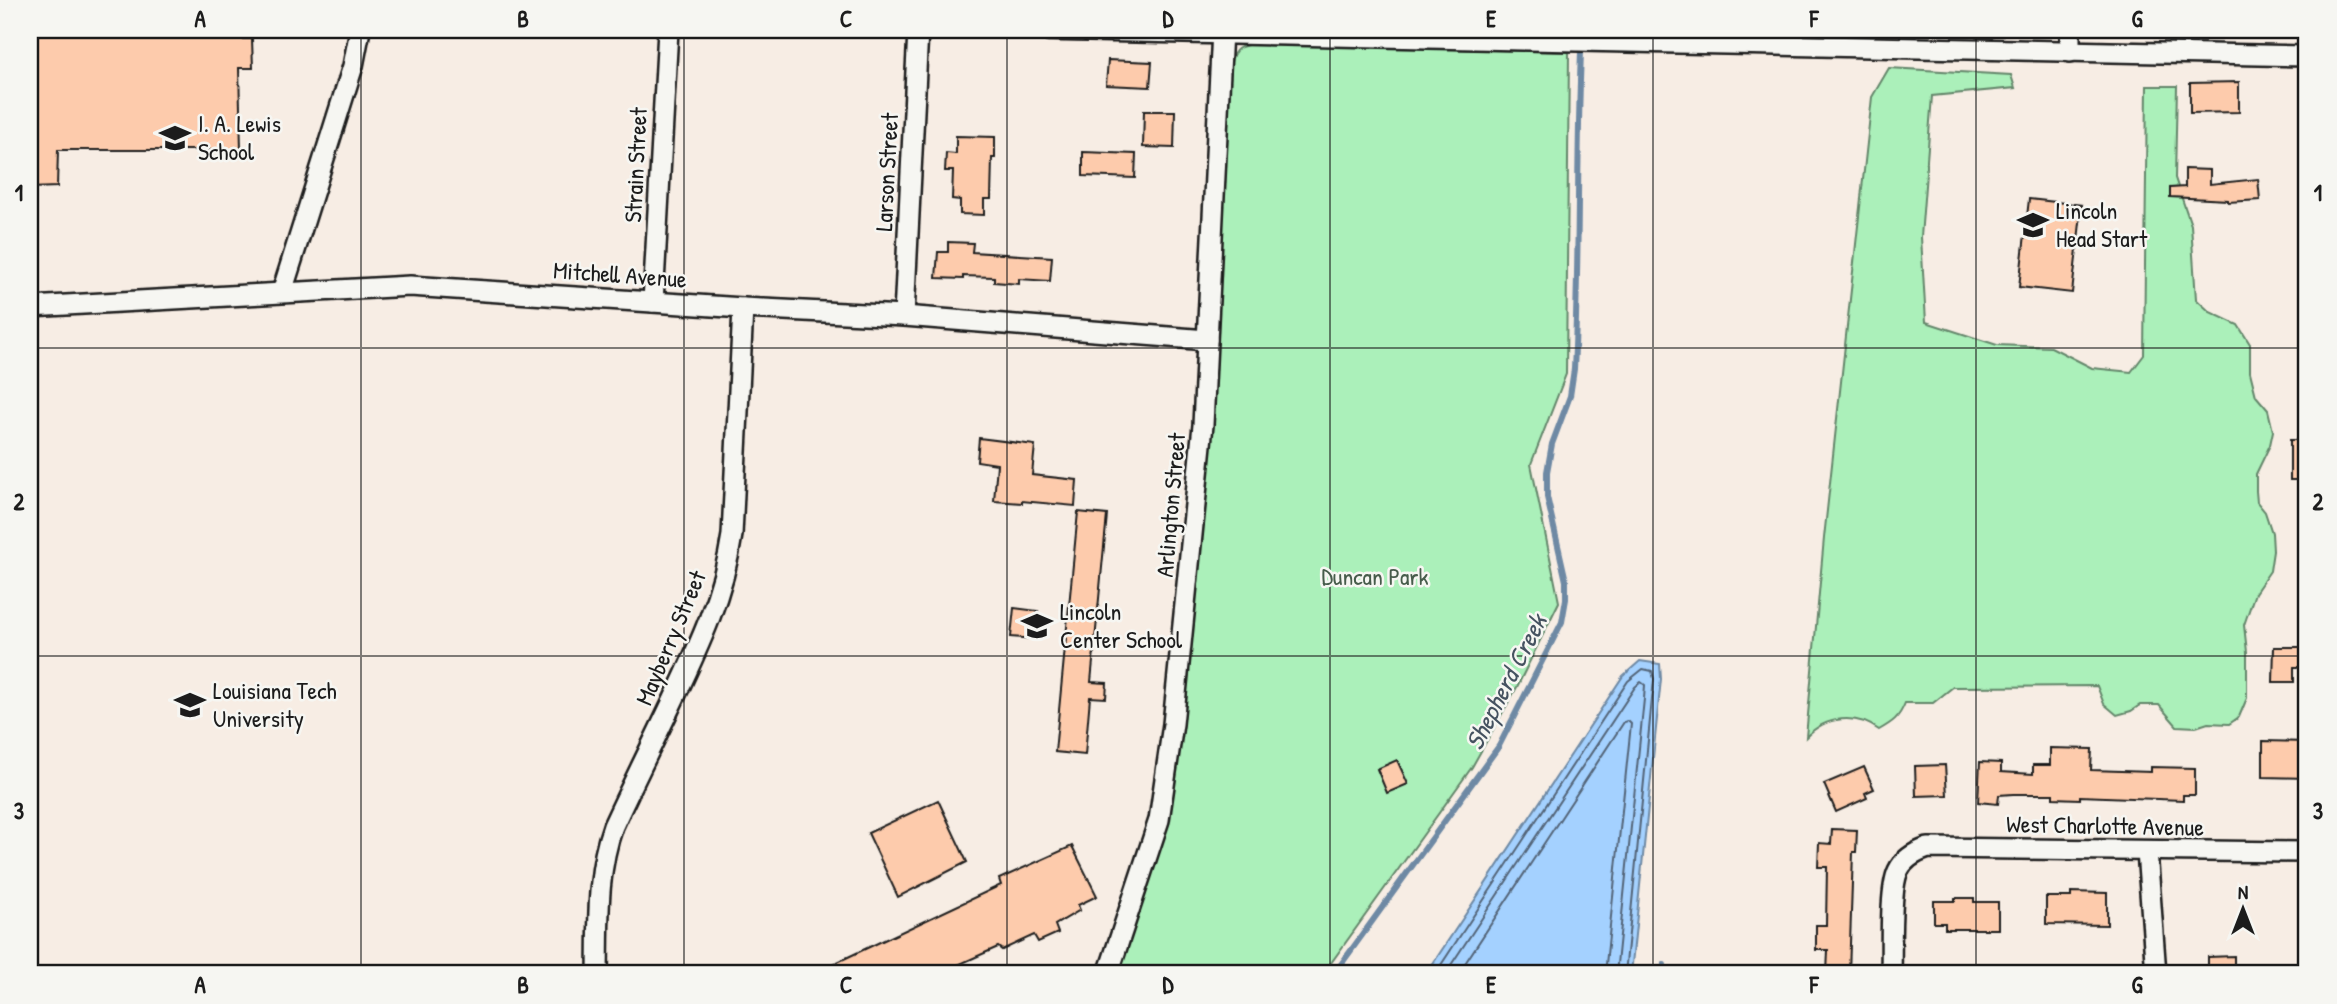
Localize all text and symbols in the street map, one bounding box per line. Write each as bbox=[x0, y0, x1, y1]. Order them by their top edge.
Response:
text: A bbox=[194, 3, 206, 34]
text: B bbox=[517, 3, 529, 34]
text: C bbox=[840, 3, 852, 34]
text: D bbox=[1163, 3, 1175, 34]
text: E bbox=[1486, 3, 1497, 34]
text: F bbox=[1809, 3, 1820, 34]
text: G bbox=[2131, 3, 2143, 34]
street label: Strain Street bbox=[616, 106, 654, 223]
place label: I. A. Lewis School bbox=[198, 107, 281, 167]
street label: Larson Street bbox=[867, 111, 905, 232]
school or university icon: I. A. Lewis School bbox=[158, 121, 192, 155]
text: 1 bbox=[15, 177, 23, 208]
text: 1 bbox=[2314, 177, 2322, 208]
place label: Lincoln Head Start bbox=[2056, 194, 2148, 254]
school or university icon: Lincoln Head Start bbox=[2016, 208, 2050, 242]
street label: Mitchell Avenue bbox=[552, 253, 688, 295]
street label: Arlington Street bbox=[1148, 431, 1192, 578]
text: 2 bbox=[14, 486, 25, 517]
text: 2 bbox=[2313, 486, 2324, 517]
park label: Duncan Park bbox=[1321, 560, 1429, 592]
street label: Mayberry Street bbox=[627, 565, 713, 710]
place label: Lincoln Center School bbox=[1060, 595, 1183, 655]
water label: Shepherd Creek bbox=[1456, 606, 1557, 756]
school or university icon: Lincoln Center School bbox=[1020, 609, 1054, 643]
place label: Louisiana Tech University bbox=[213, 674, 337, 734]
school or university icon: Louisiana Tech University bbox=[173, 688, 207, 722]
text: 3 bbox=[14, 795, 24, 826]
text: 3 bbox=[2313, 795, 2323, 826]
street label: West Charlotte Avenue bbox=[2006, 807, 2205, 843]
north arrow bbox=[2208, 874, 2278, 944]
text: N bbox=[2238, 879, 2248, 905]
text: A bbox=[194, 969, 206, 1000]
text: B bbox=[517, 969, 529, 1000]
text: C bbox=[840, 969, 852, 1000]
text: D bbox=[1163, 969, 1175, 1000]
text: E bbox=[1486, 969, 1497, 1000]
text: F bbox=[1809, 969, 1820, 1000]
text: G bbox=[2131, 969, 2143, 1000]

